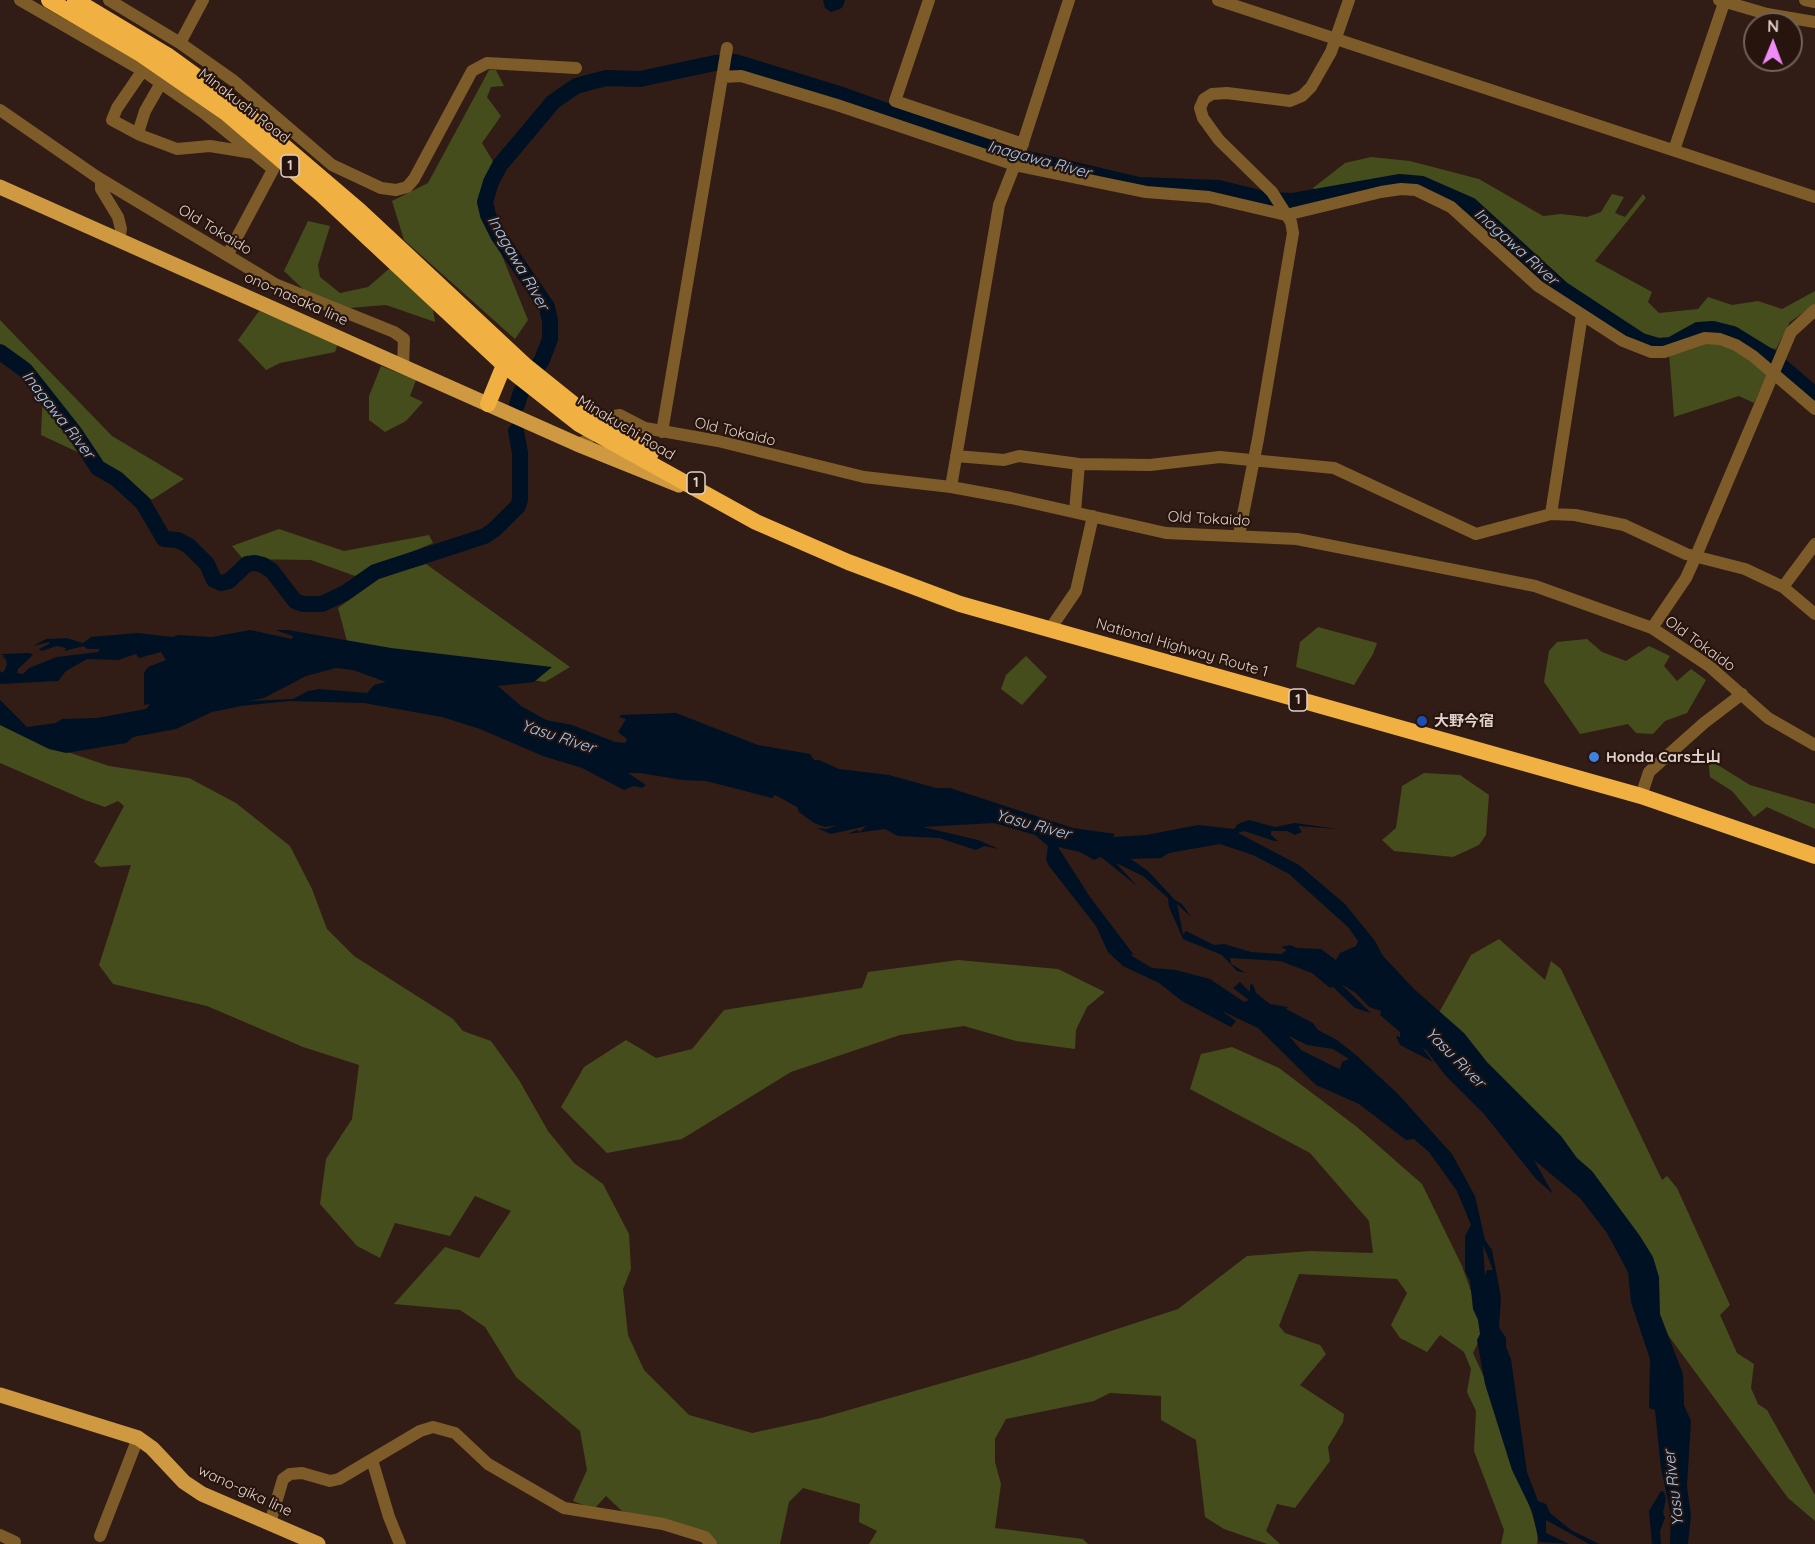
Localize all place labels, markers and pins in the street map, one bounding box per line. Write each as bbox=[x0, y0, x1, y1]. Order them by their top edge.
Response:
place label: 大野今宿 bbox=[1434, 712, 1494, 730]
marker: 大野今宿 bbox=[1415, 714, 1429, 728]
place label: Honda Cars土山 bbox=[1606, 748, 1721, 766]
marker: Honda Cars土山 bbox=[1587, 750, 1601, 764]

